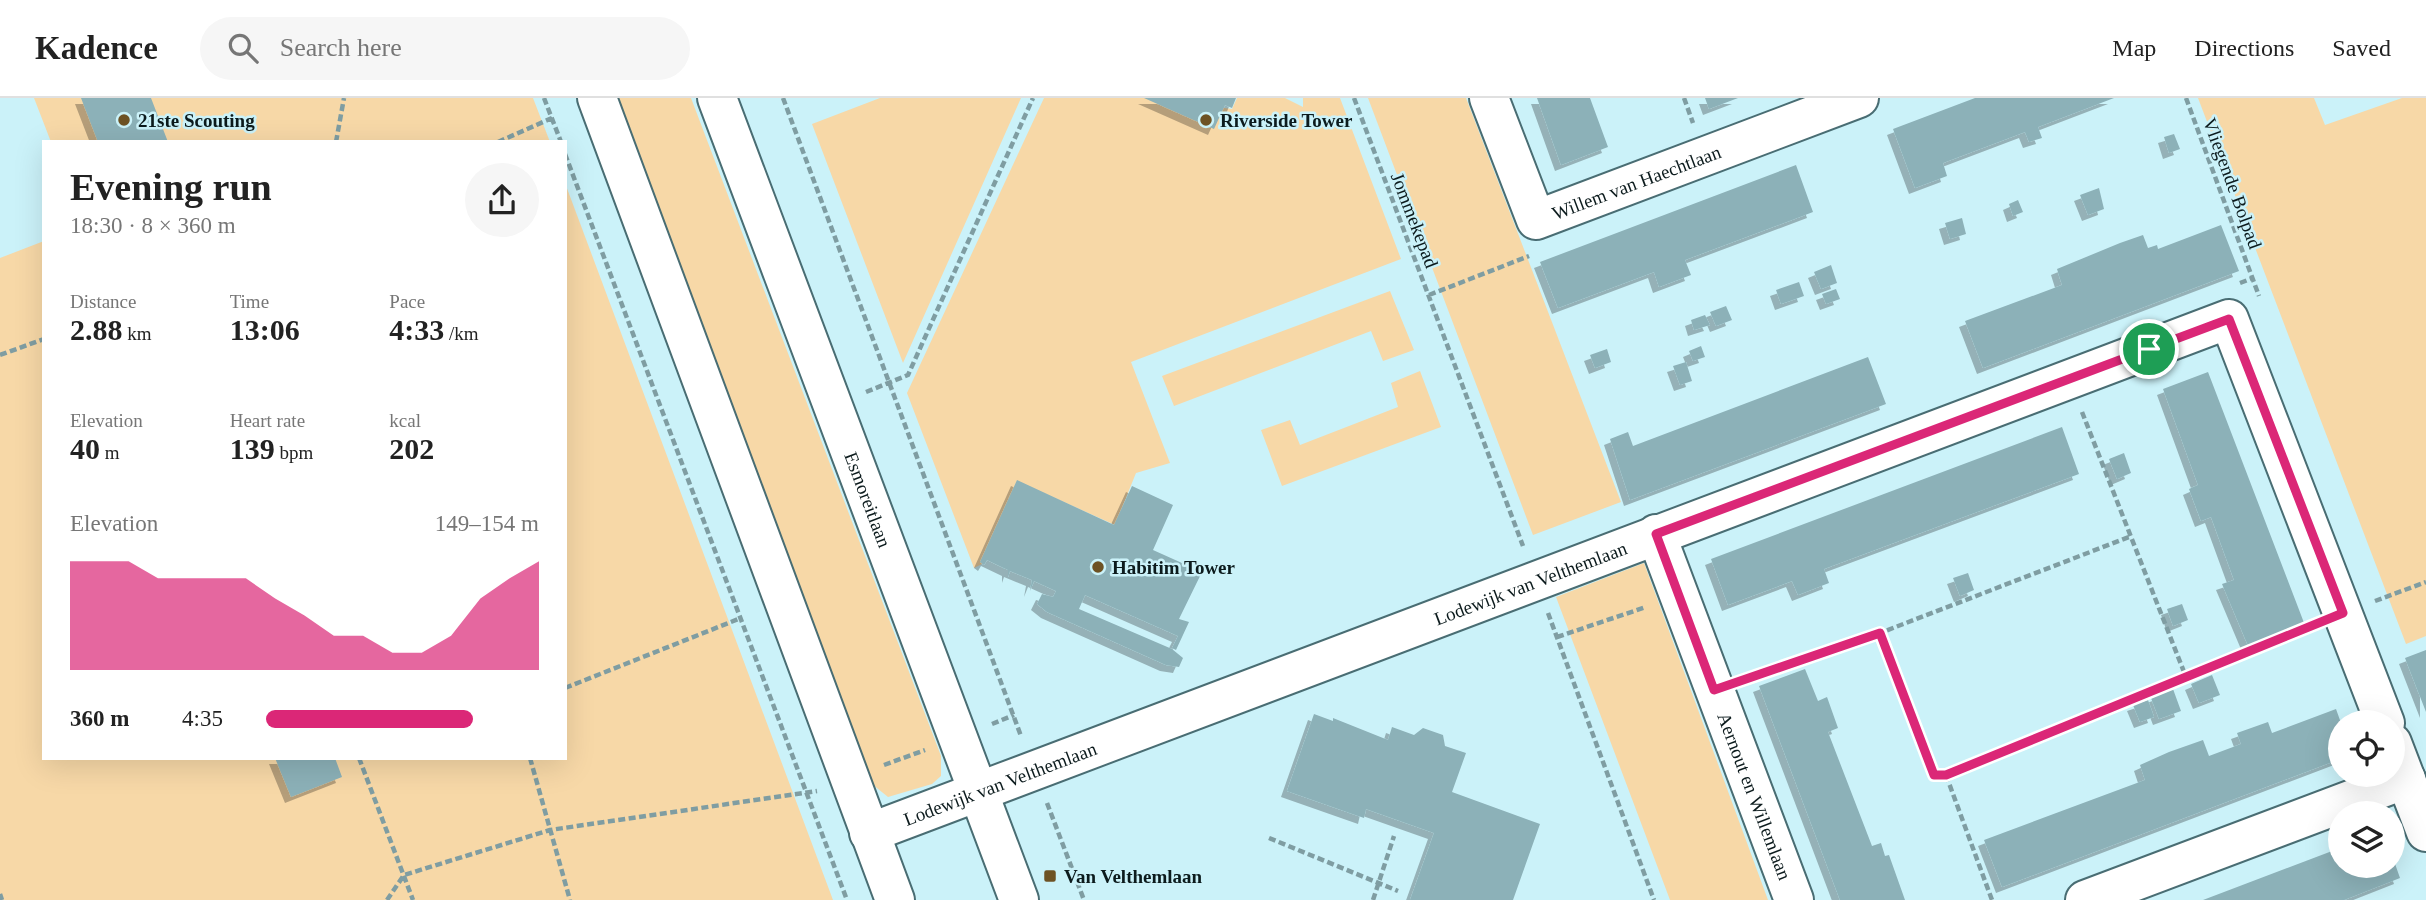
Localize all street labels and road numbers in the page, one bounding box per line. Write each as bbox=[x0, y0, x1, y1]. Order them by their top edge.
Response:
street label: Vliegende Bolpad bbox=[2199, 115, 2266, 252]
street label: Willem van Haechtlaan bbox=[1549, 141, 1724, 224]
street label: Jommekepad bbox=[1387, 170, 1442, 271]
street label: Esmoreitlaan bbox=[840, 449, 895, 551]
street label: Lodewijk van Velthemlaan bbox=[1431, 537, 1630, 629]
street label: Aernout en Willemlaan bbox=[1713, 710, 1796, 883]
street label: Lodewijk van Velthemlaan bbox=[901, 738, 1100, 830]

